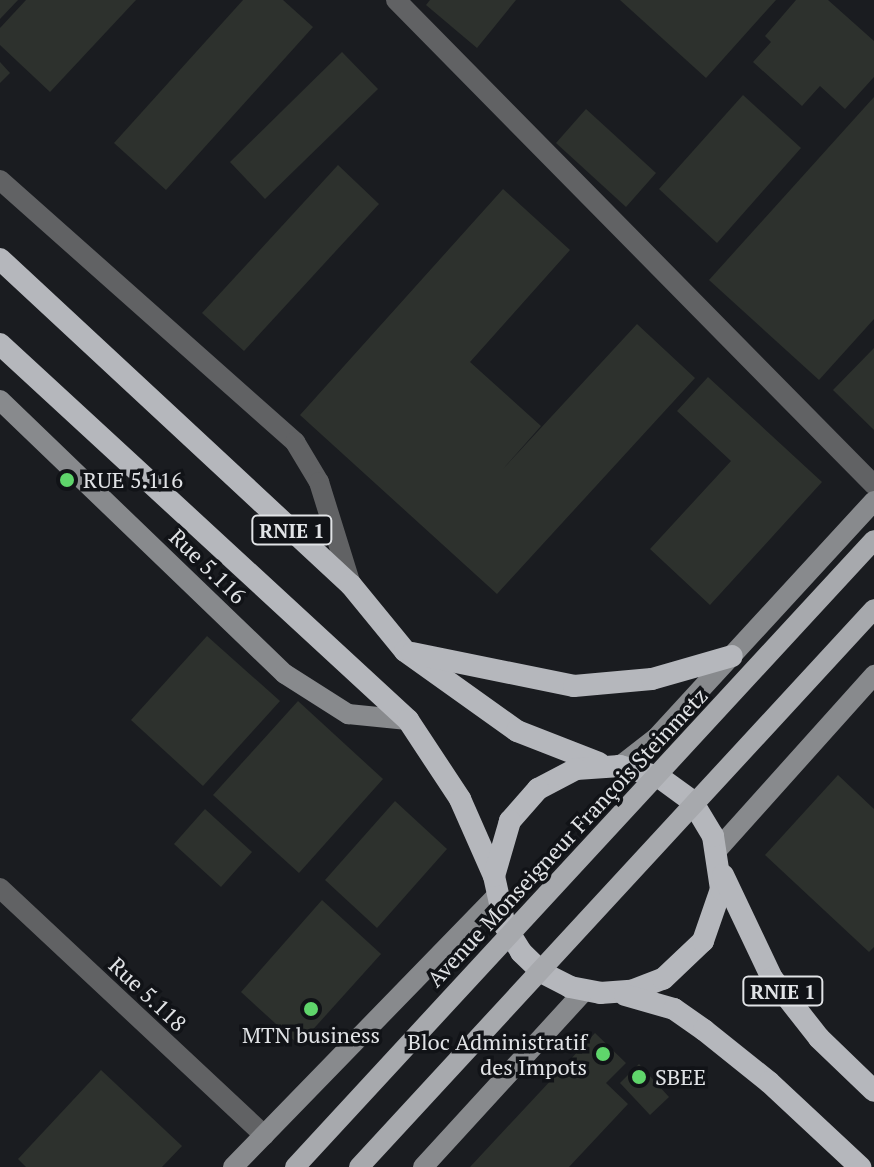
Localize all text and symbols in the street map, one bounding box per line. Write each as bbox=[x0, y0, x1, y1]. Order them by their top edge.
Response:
place label: RUE 5.116 bbox=[83, 467, 183, 493]
marker: RUE 5.116 bbox=[58, 471, 76, 489]
road number: RNIE 1 bbox=[250, 514, 334, 546]
street label: Rue 5.116 bbox=[164, 523, 252, 609]
street label: Avenue Monseigneur François Steinmetz bbox=[421, 682, 713, 992]
street label: Rue 5.118 bbox=[104, 952, 192, 1036]
road number: RNIE 1 bbox=[741, 975, 825, 1007]
marker: MTN business bbox=[302, 1000, 320, 1018]
place label: MTN business bbox=[242, 1022, 380, 1048]
place label: Bloc Administratif des Impots bbox=[407, 1028, 587, 1080]
marker: Bloc Administratif des Impots bbox=[594, 1045, 612, 1063]
place label: SBEE bbox=[655, 1064, 706, 1090]
marker: SBEE bbox=[630, 1068, 648, 1086]

